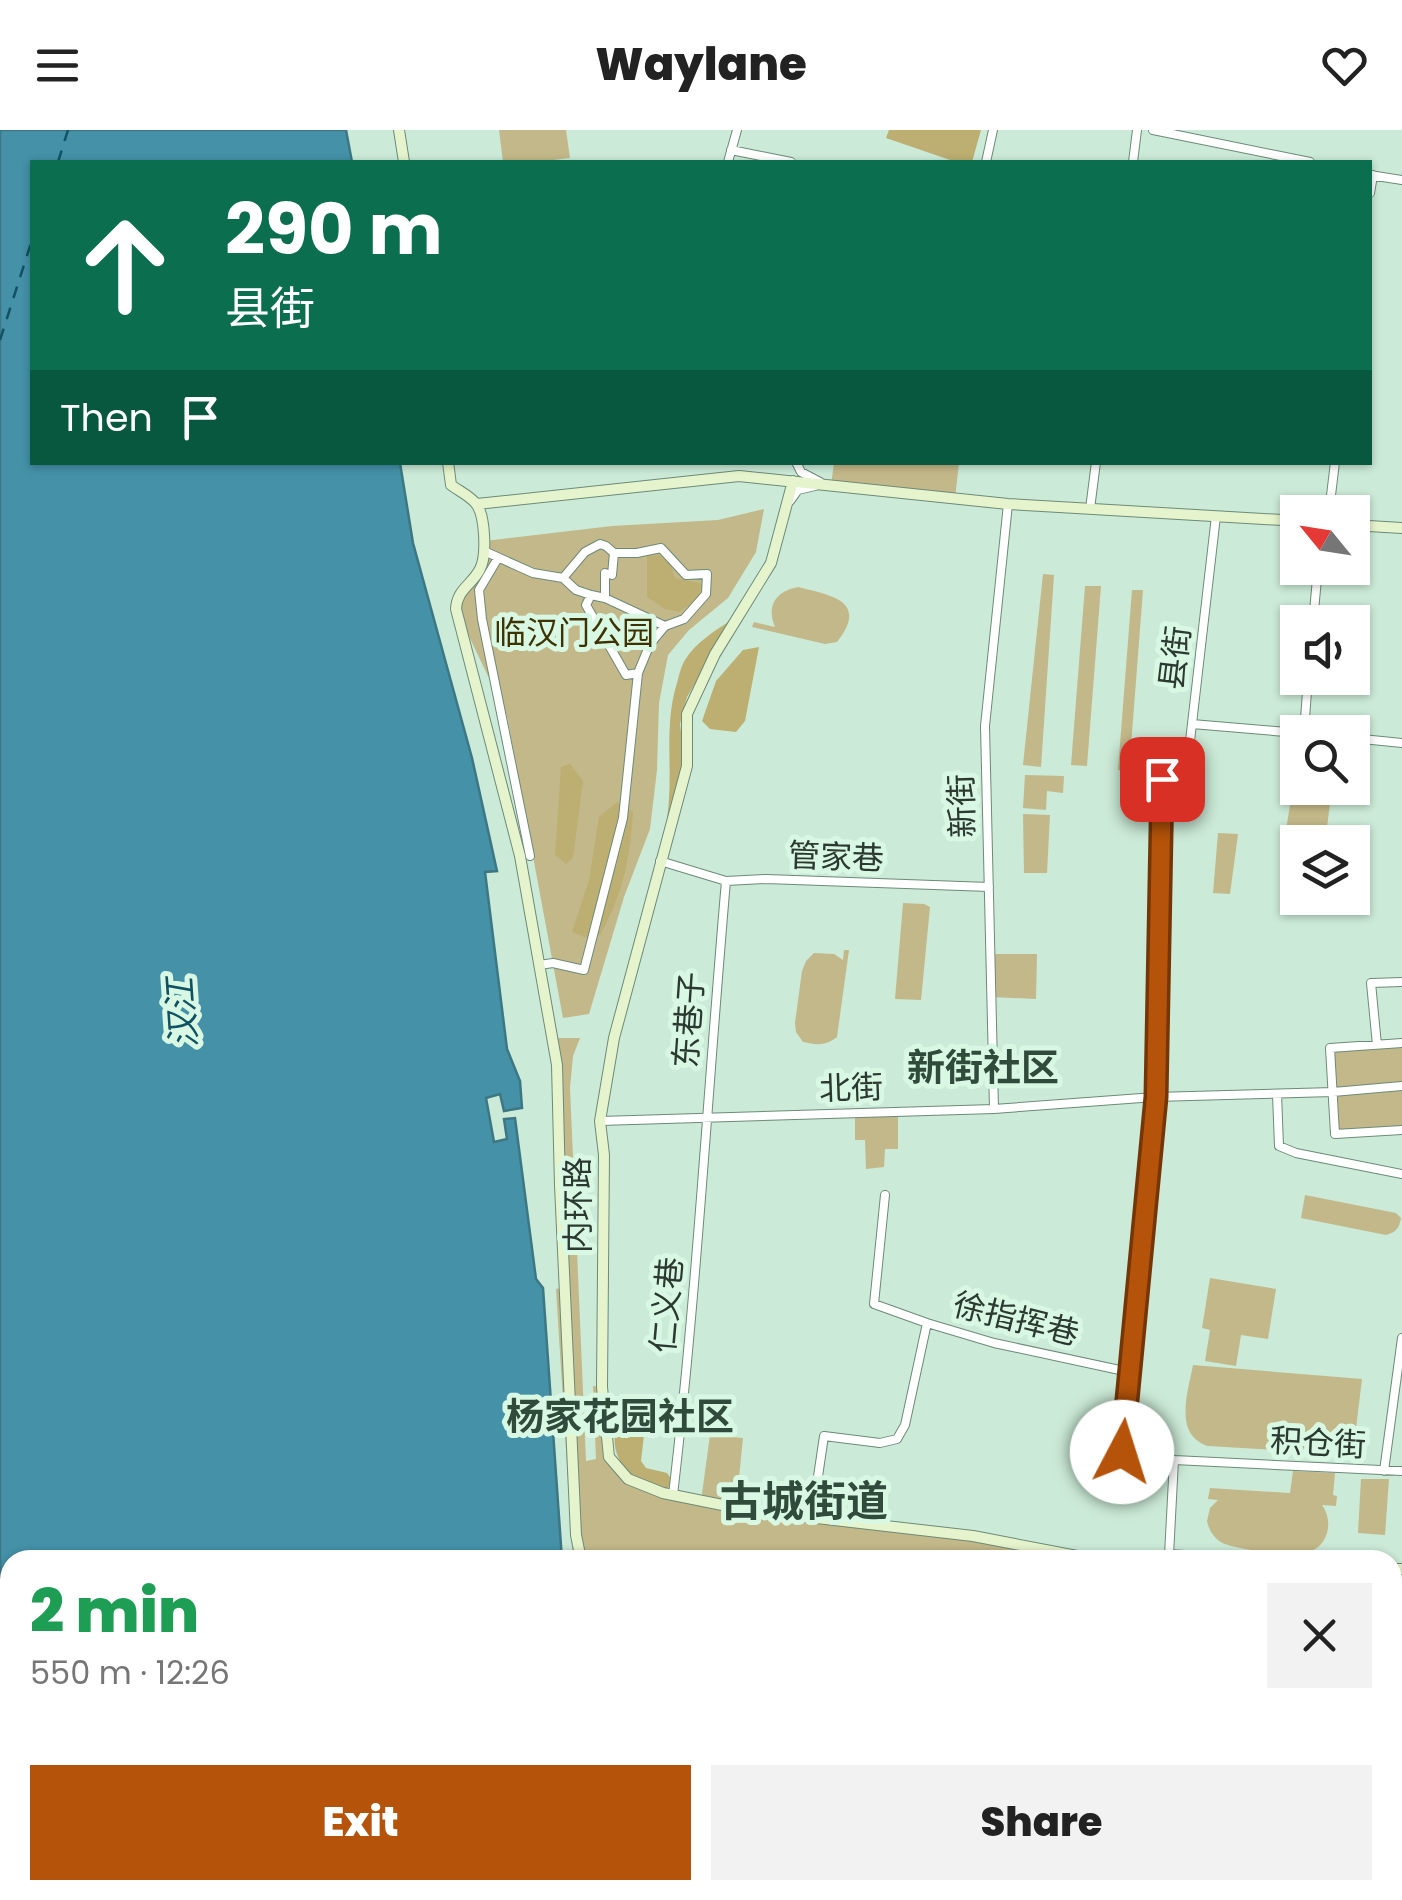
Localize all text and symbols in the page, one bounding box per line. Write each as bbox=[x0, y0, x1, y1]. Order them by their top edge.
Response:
text: Waylane bbox=[595, 33, 807, 96]
icon: menu bbox=[30, 38, 85, 93]
icon: heart bbox=[1317, 38, 1372, 93]
text: 290 m bbox=[225, 180, 443, 279]
icon: ahead bbox=[60, 200, 190, 330]
text: 县街 bbox=[225, 277, 315, 340]
icon: arrive bbox=[173, 390, 228, 445]
text: Then bbox=[60, 391, 153, 444]
north arrow bbox=[1280, 495, 1370, 585]
map controls bbox=[1280, 495, 1370, 915]
button: sound bbox=[1280, 605, 1370, 695]
park label: 临汉门公园 bbox=[494, 610, 654, 655]
street label: 县街 bbox=[1148, 623, 1201, 692]
button: search bbox=[1280, 715, 1370, 805]
pin bbox=[1120, 737, 1205, 822]
icon: arrive bbox=[1135, 752, 1190, 807]
street label: 新街 bbox=[938, 773, 985, 839]
button: layers bbox=[1280, 825, 1370, 915]
street label: 管家巷 bbox=[787, 832, 885, 881]
street label: 东巷子 bbox=[663, 971, 714, 1069]
water label: 汉江 bbox=[154, 972, 208, 1050]
district label: 新街社区 bbox=[907, 1041, 1059, 1094]
street label: 北街 bbox=[818, 1064, 884, 1111]
street label: 内环路 bbox=[555, 1157, 600, 1253]
street label: 仁义巷 bbox=[640, 1255, 693, 1355]
street label: 徐指挥巷 bbox=[949, 1281, 1084, 1356]
district label: 杨家花园社区 bbox=[506, 1390, 734, 1443]
position arrow bbox=[1070, 1400, 1174, 1504]
street label: 积仓街 bbox=[1269, 1418, 1367, 1467]
district label: 古城街道 bbox=[720, 1472, 888, 1531]
text: 2 min bbox=[30, 1569, 199, 1653]
button: close bbox=[1267, 1583, 1372, 1688]
text: 550 m · 12:26 bbox=[30, 1650, 230, 1695]
button: Exit bbox=[30, 1765, 691, 1880]
button: Share bbox=[711, 1765, 1372, 1880]

